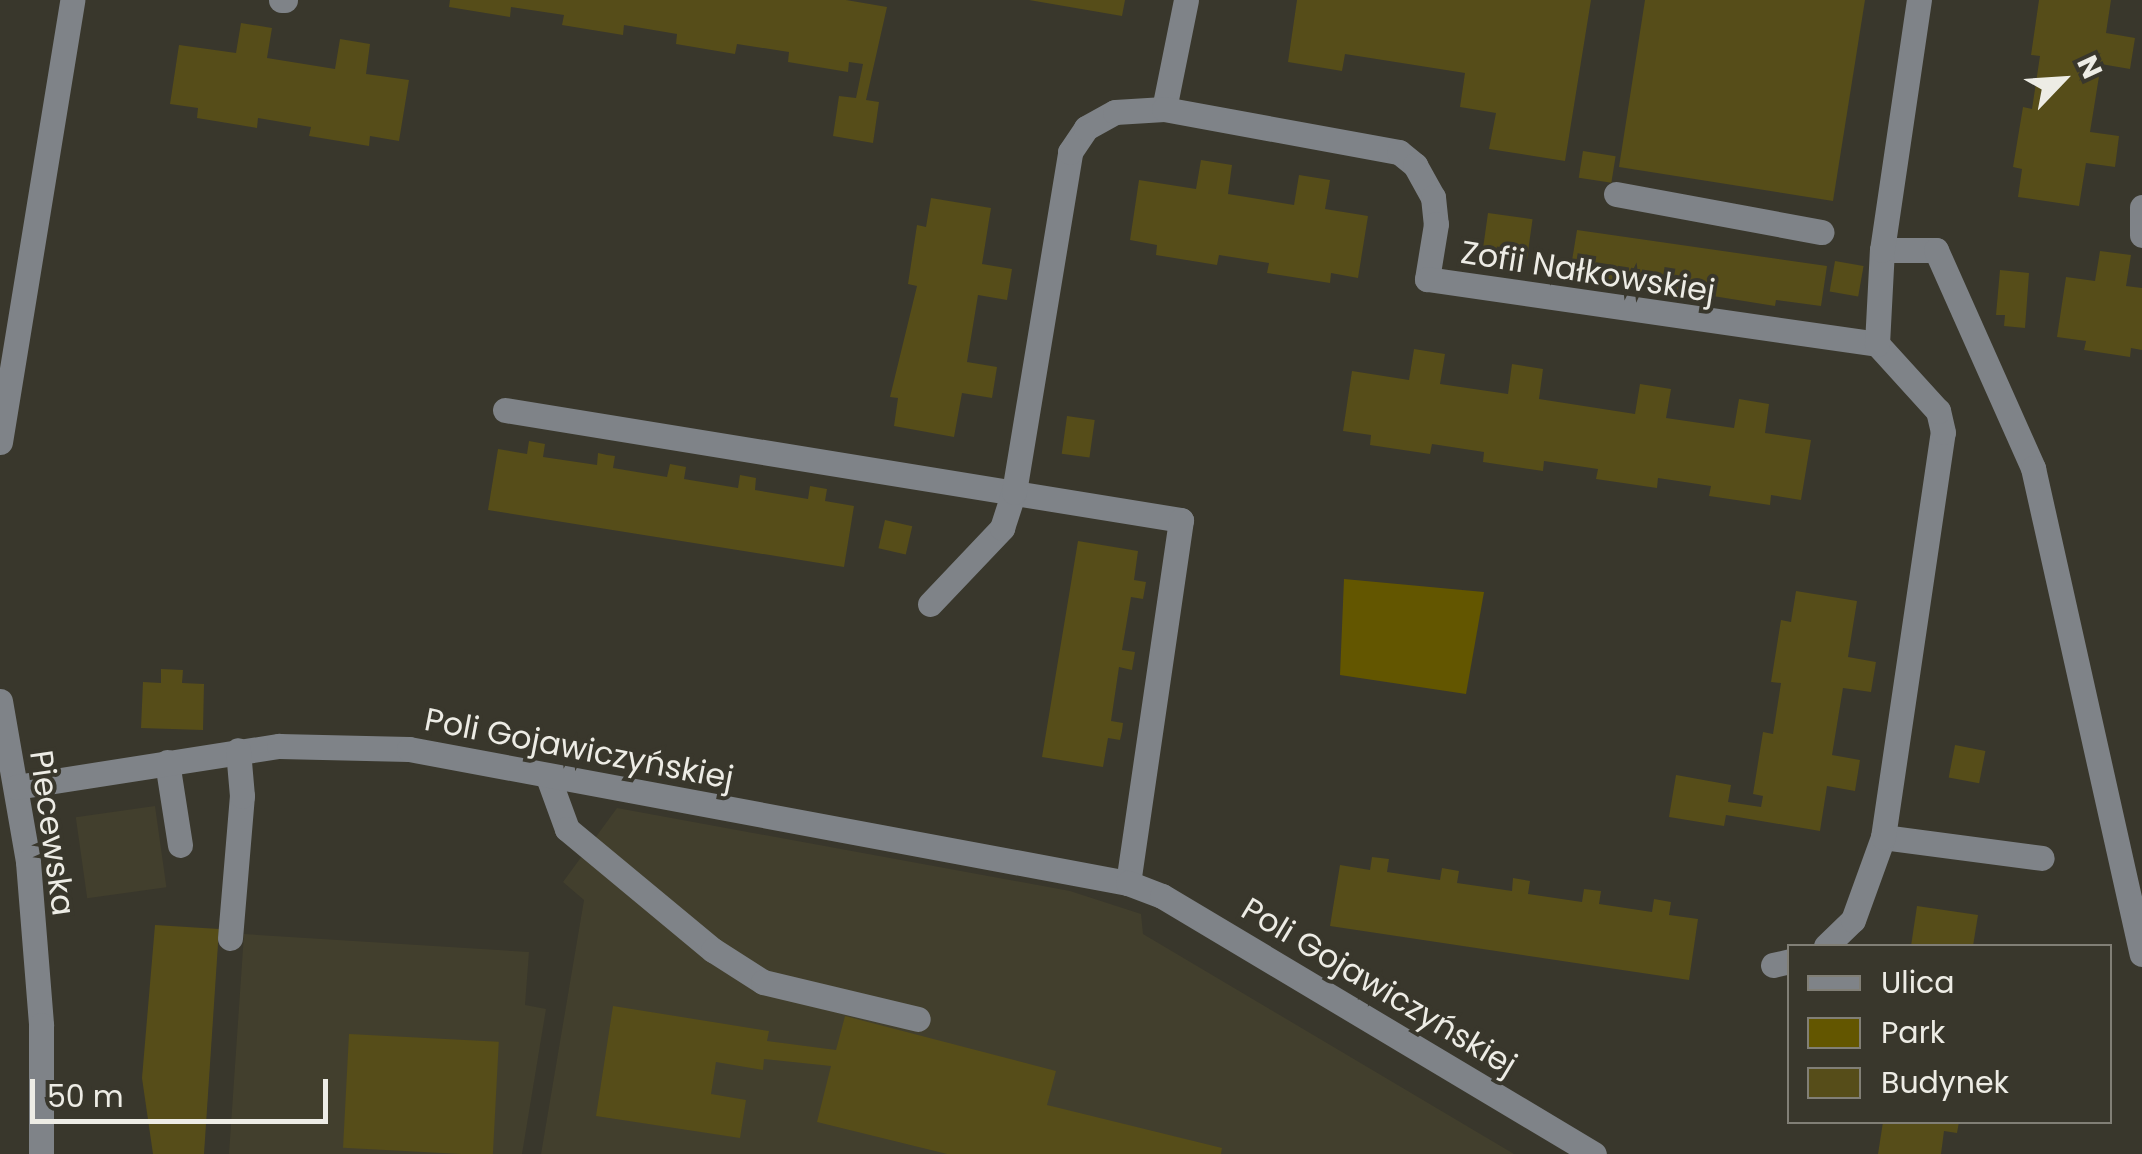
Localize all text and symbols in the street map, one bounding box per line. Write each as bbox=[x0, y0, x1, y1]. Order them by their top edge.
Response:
north arrow bbox=[2012, 30, 2112, 130]
text: N bbox=[2068, 49, 2112, 85]
street label: Zofii Nałkowskiej bbox=[1458, 233, 1718, 311]
street label: Poli Gojawiczyńskiej bbox=[421, 700, 737, 798]
street label: Piecewska bbox=[21, 748, 83, 918]
street label: Poli Gojawiczyńskiej bbox=[1235, 890, 1523, 1084]
legend bbox=[1787, 944, 2112, 1124]
text: Ulica bbox=[1881, 961, 1955, 1004]
text: Park bbox=[1881, 1011, 1945, 1054]
scale bar bbox=[35, 1059, 332, 1121]
text: Budynek bbox=[1881, 1061, 2009, 1104]
text: 50 m bbox=[47, 1075, 124, 1118]

